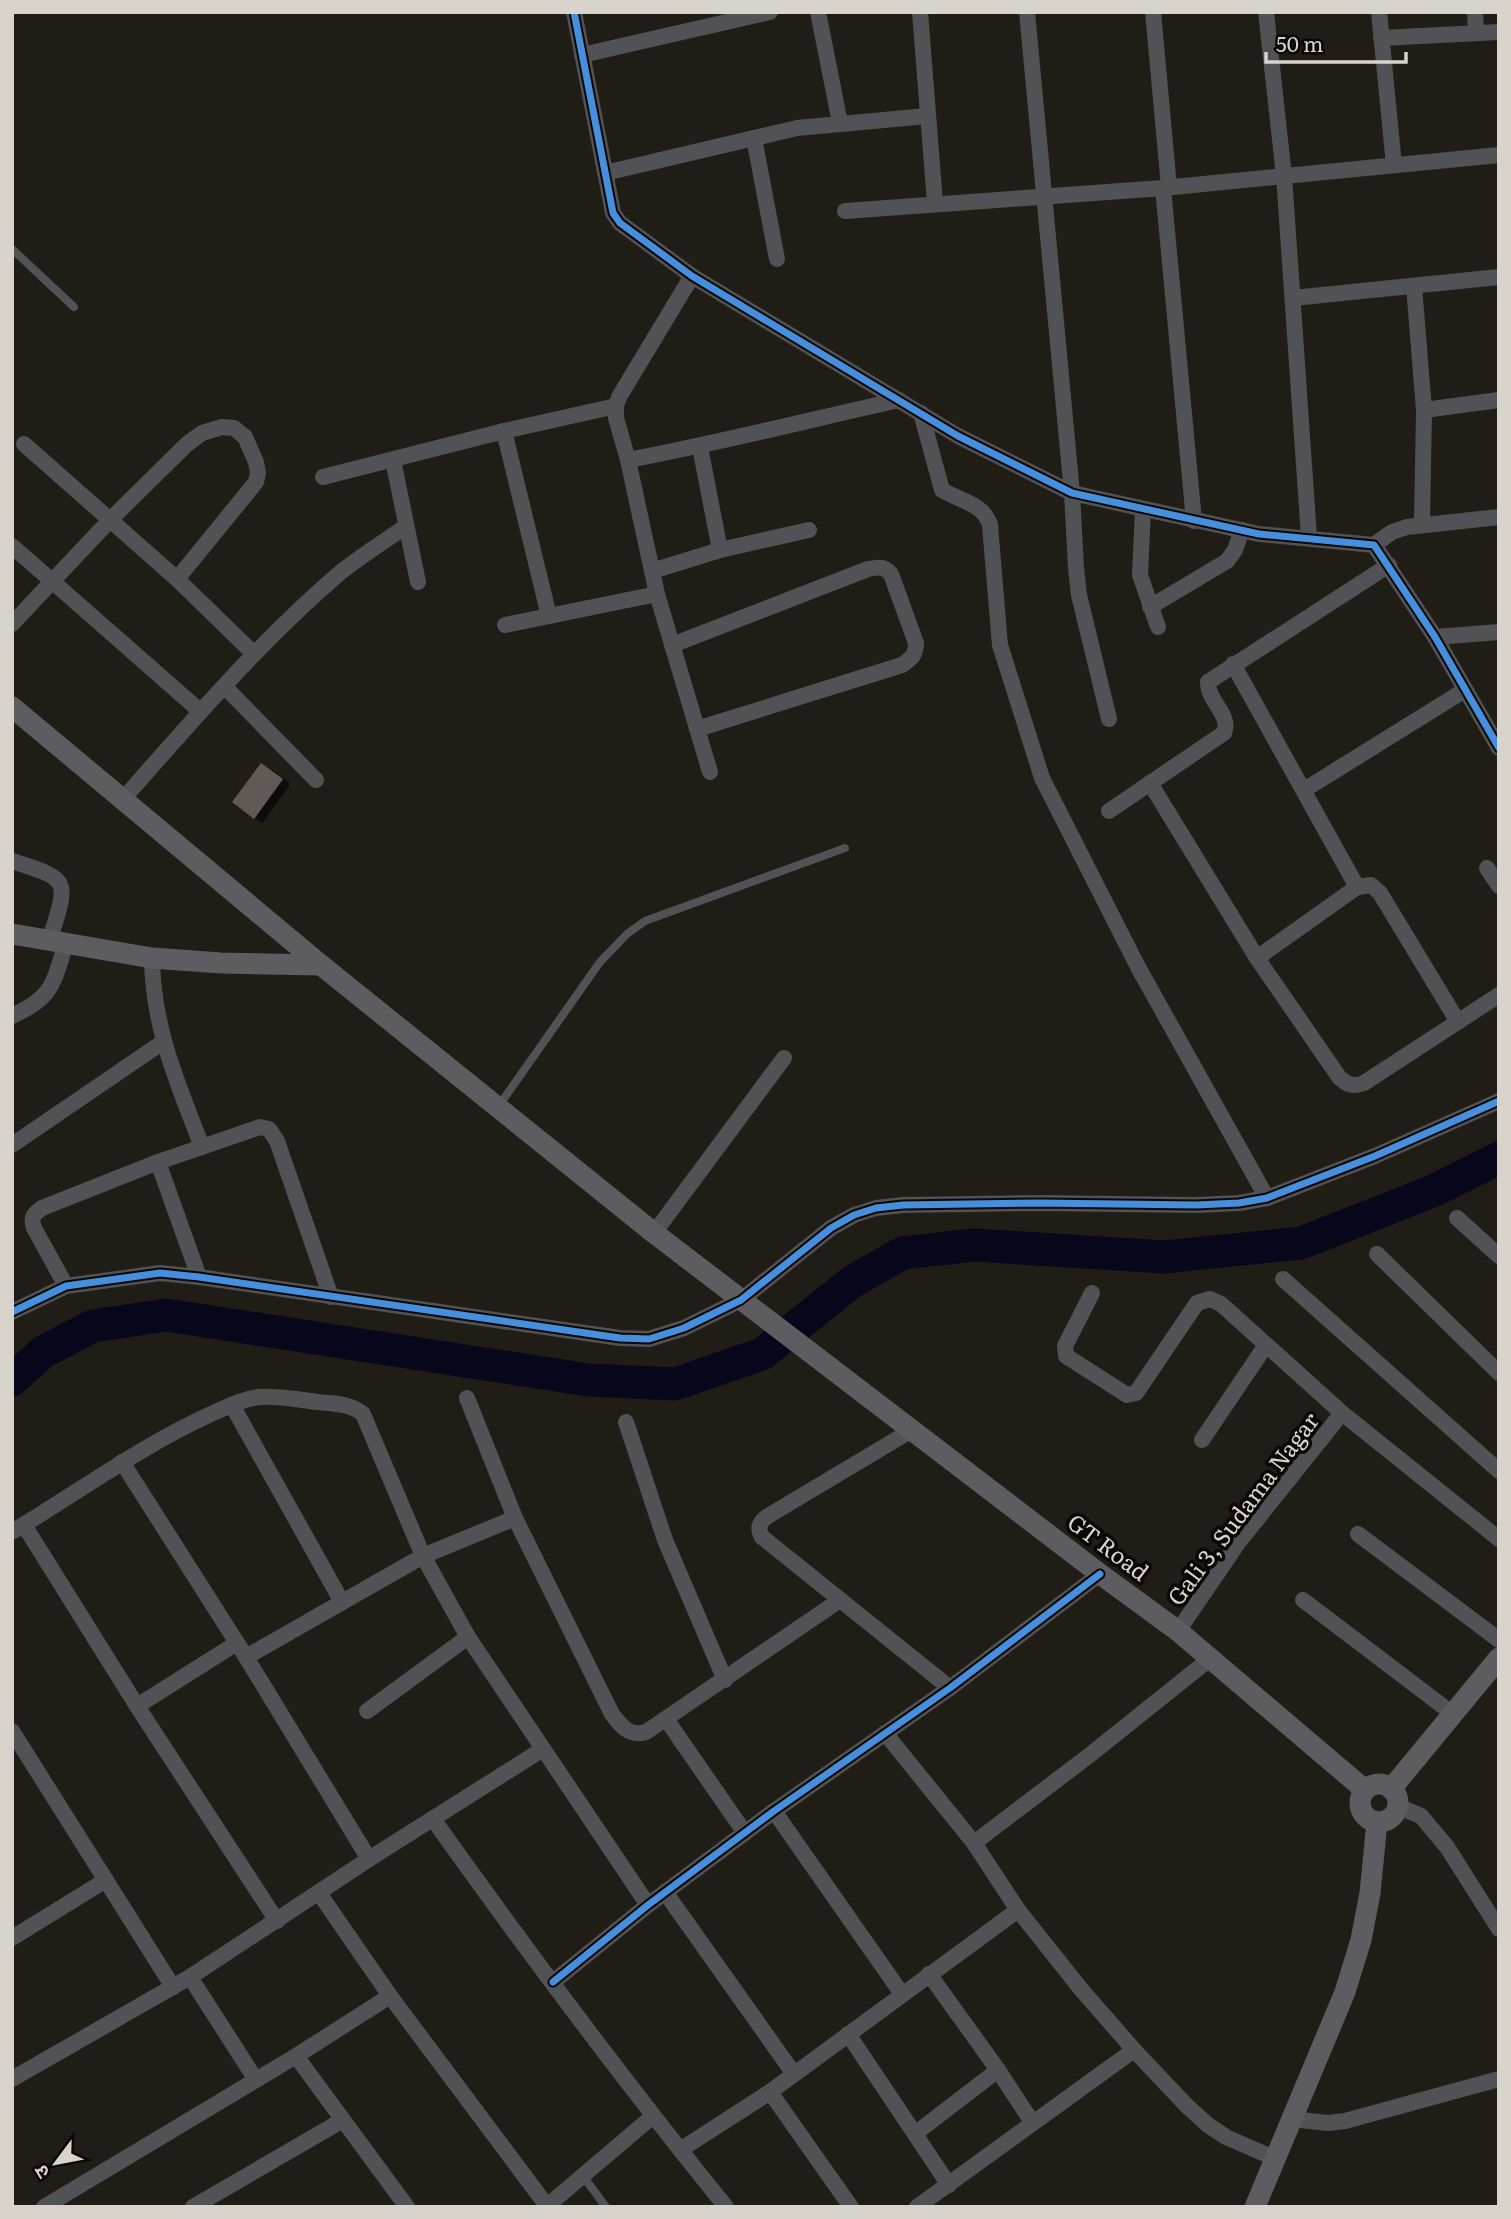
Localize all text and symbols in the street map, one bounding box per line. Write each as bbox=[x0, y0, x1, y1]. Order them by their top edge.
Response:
scale bar bbox=[1266, 21, 1406, 65]
text: 50 m bbox=[1276, 27, 1323, 58]
street label: Gali 3, Sudama Nagar bbox=[1158, 1404, 1326, 1612]
street label: GT Road bbox=[1061, 1504, 1157, 1588]
north arrow bbox=[21, 2128, 91, 2198]
text: उ bbox=[25, 2160, 56, 2185]

